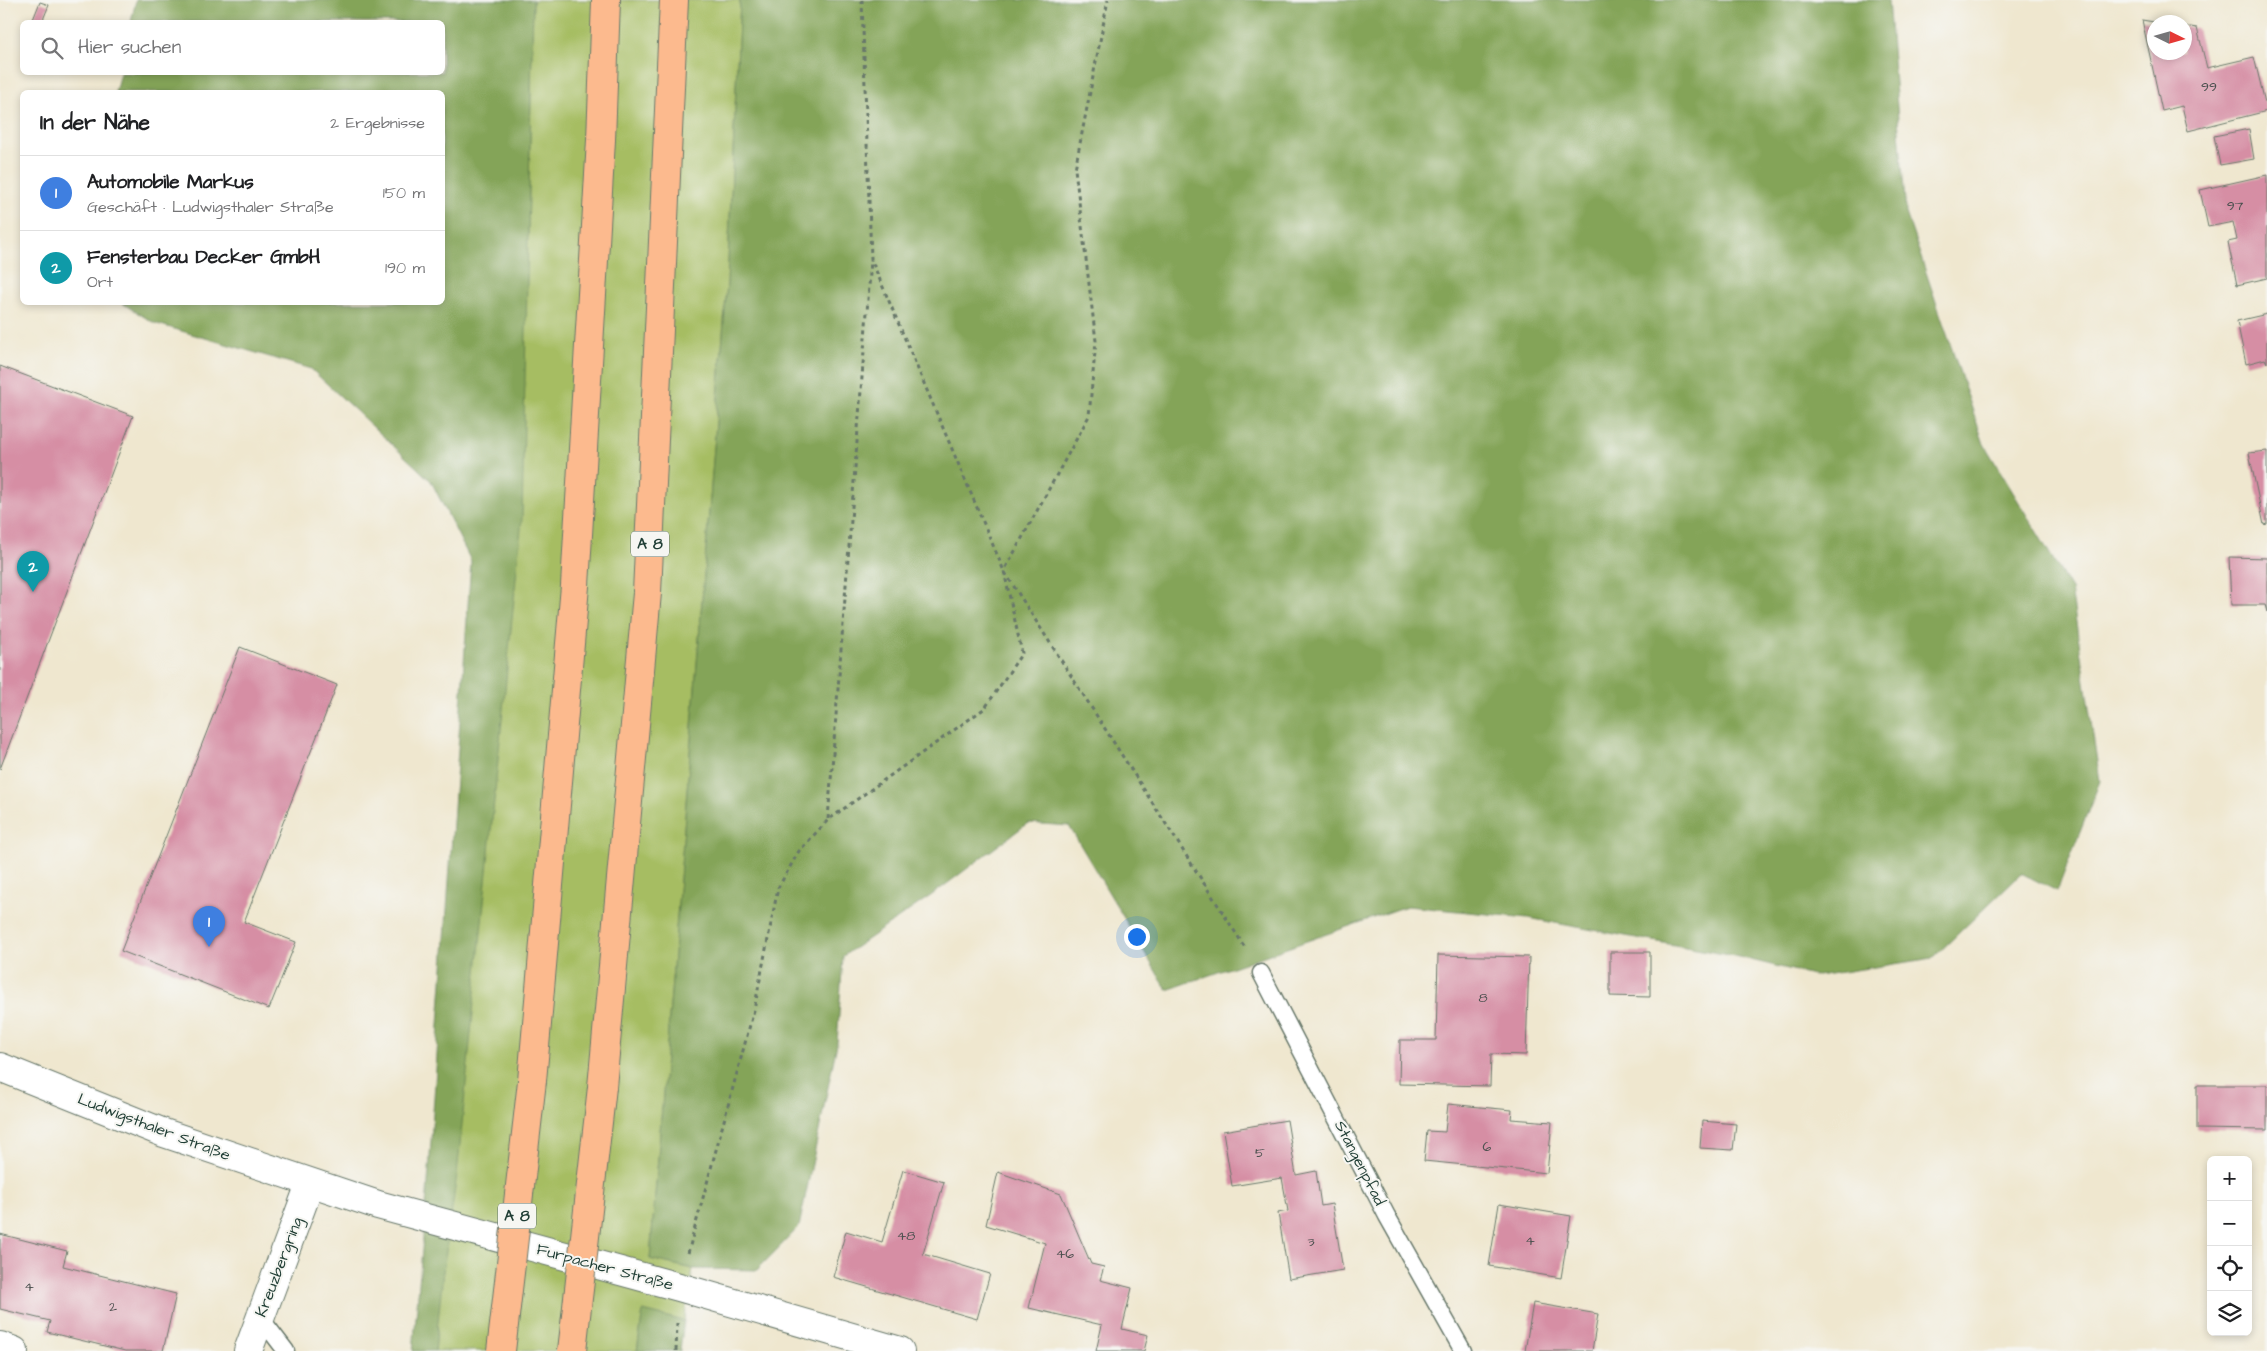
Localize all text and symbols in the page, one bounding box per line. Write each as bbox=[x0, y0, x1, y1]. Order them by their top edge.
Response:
north arrow bbox=[2147, 15, 2192, 60]
search box bbox=[20, 20, 445, 75]
icon: search bbox=[38, 34, 66, 62]
text: Hier suchen bbox=[78, 34, 181, 61]
house number: 99 bbox=[2201, 77, 2217, 97]
text: In der Nähe bbox=[40, 108, 150, 137]
text: 2 Ergebnisse bbox=[330, 112, 425, 134]
text: Automobile Markus bbox=[87, 169, 254, 196]
text: 1 bbox=[55, 182, 57, 204]
text: 150 m bbox=[383, 182, 425, 204]
text: Geschäft · Ludwigsthaler Straße bbox=[87, 196, 334, 218]
house number: 97 bbox=[2227, 196, 2244, 216]
text: Fensterbau Decker GmbH bbox=[87, 244, 320, 271]
text: 2 bbox=[51, 257, 61, 279]
text: 190 m bbox=[385, 257, 425, 279]
text: Ort bbox=[87, 271, 113, 293]
road number: A 8 bbox=[631, 532, 669, 556]
pin: 2 bbox=[17, 551, 49, 592]
pin: 1 bbox=[193, 906, 225, 947]
your location bbox=[1124, 924, 1150, 950]
house number: 8 bbox=[1478, 988, 1488, 1008]
street label: Ludwigsthaler Straße bbox=[74, 1088, 234, 1167]
street label: Stangenpfad bbox=[1328, 1117, 1391, 1210]
house number: 6 bbox=[1483, 1137, 1492, 1157]
house number: 5 bbox=[1255, 1143, 1265, 1163]
map controls bbox=[2207, 1156, 2252, 1336]
button: + bbox=[2207, 1156, 2252, 1201]
button: − bbox=[2207, 1201, 2252, 1246]
road number: A 8 bbox=[498, 1204, 536, 1228]
street label: Kreuzbergring bbox=[250, 1214, 309, 1321]
house number: 48 bbox=[897, 1226, 915, 1246]
house number: 4 bbox=[1525, 1231, 1535, 1251]
house number: 3 bbox=[1307, 1232, 1315, 1252]
street label: Furpacher Straße bbox=[534, 1238, 676, 1296]
house number: 46 bbox=[1056, 1244, 1074, 1264]
button: locate bbox=[2207, 1246, 2252, 1291]
house number: 4 bbox=[24, 1277, 34, 1297]
button: layers bbox=[2207, 1291, 2252, 1336]
house number: 2 bbox=[109, 1297, 117, 1317]

